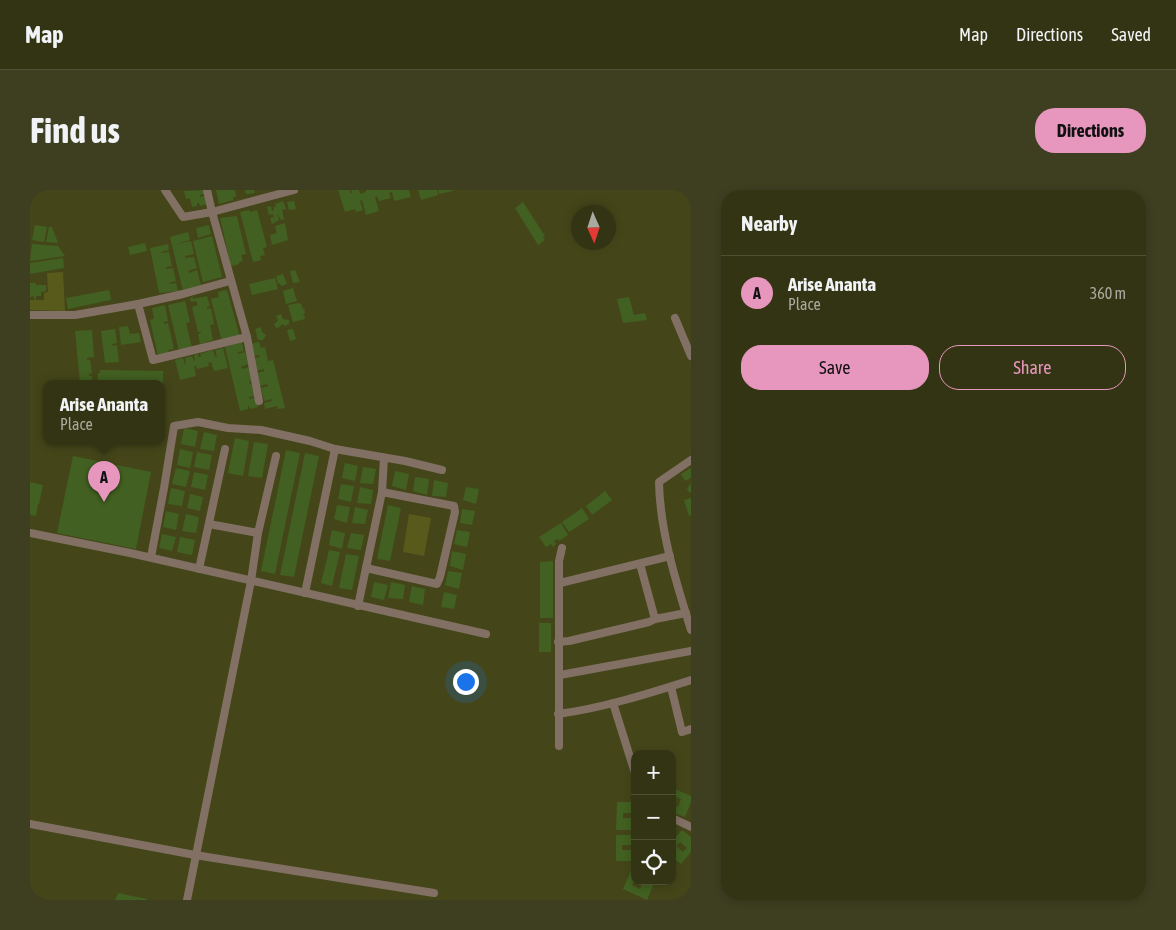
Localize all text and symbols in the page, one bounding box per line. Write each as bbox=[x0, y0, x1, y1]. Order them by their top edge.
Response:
text: Map bbox=[25, 21, 64, 48]
text: Map bbox=[959, 24, 988, 45]
text: Directions bbox=[1016, 24, 1083, 45]
text: Saved bbox=[1111, 24, 1151, 45]
button: Directions bbox=[1035, 108, 1146, 153]
text: Find us bbox=[30, 110, 120, 150]
north arrow bbox=[571, 205, 616, 250]
text: Nearby bbox=[741, 211, 797, 235]
text: Arise Ananta bbox=[788, 273, 876, 295]
text: A bbox=[753, 284, 761, 302]
text: 360 m bbox=[1090, 284, 1126, 302]
text: Place bbox=[788, 295, 821, 313]
button: Save bbox=[741, 345, 929, 390]
button: Share bbox=[939, 345, 1126, 390]
popup bbox=[43, 380, 165, 445]
text: Arise Ananta bbox=[60, 393, 148, 415]
text: Place bbox=[60, 415, 93, 433]
pin: A bbox=[88, 461, 120, 502]
your location bbox=[453, 669, 479, 695]
map controls bbox=[631, 750, 676, 885]
button: + bbox=[631, 750, 676, 795]
button: − bbox=[631, 795, 676, 840]
button: locate bbox=[631, 840, 676, 885]

